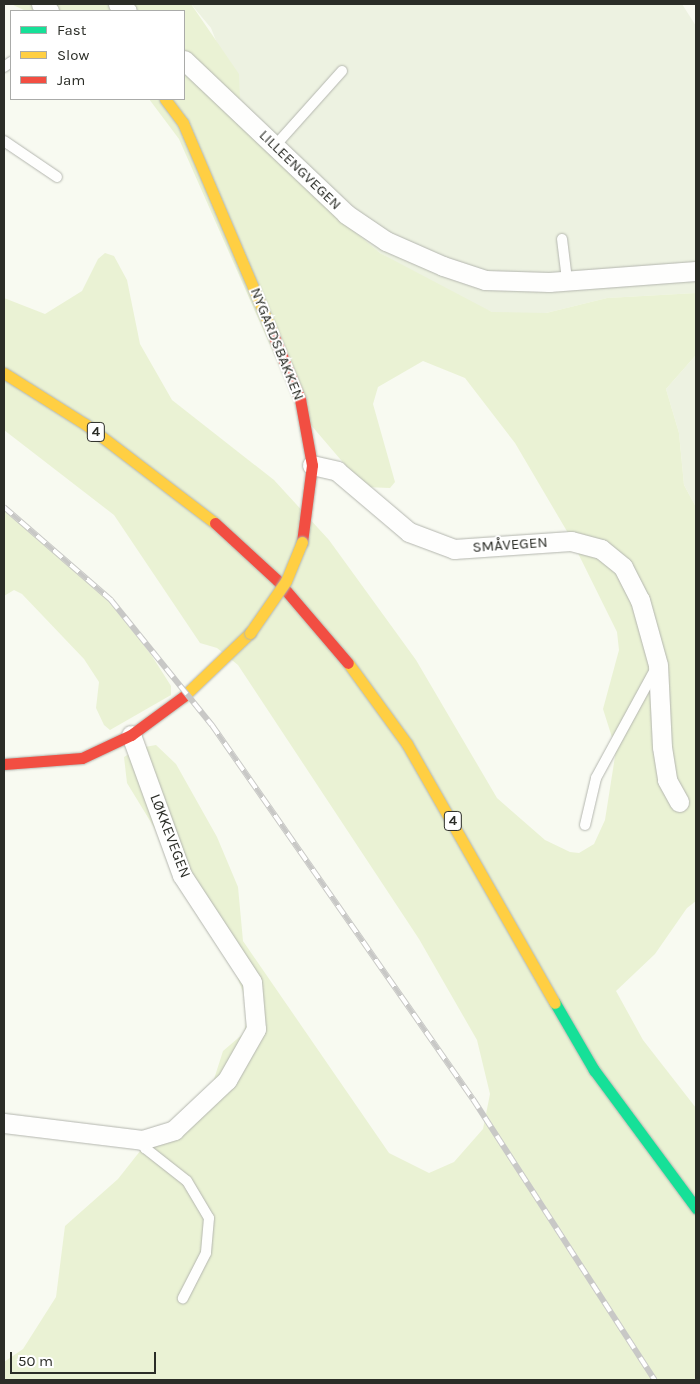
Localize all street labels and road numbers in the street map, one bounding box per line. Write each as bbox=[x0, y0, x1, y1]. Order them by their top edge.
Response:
street label: LILLEENGVEGEN bbox=[255, 126, 345, 214]
street label: NYGARDSBAKKEN bbox=[246, 285, 308, 403]
road number: 4 bbox=[86, 421, 106, 444]
street label: SMÅVEGEN bbox=[472, 533, 548, 557]
street label: LØKKEVEGEN bbox=[146, 791, 194, 881]
road number: 4 bbox=[443, 809, 463, 832]

